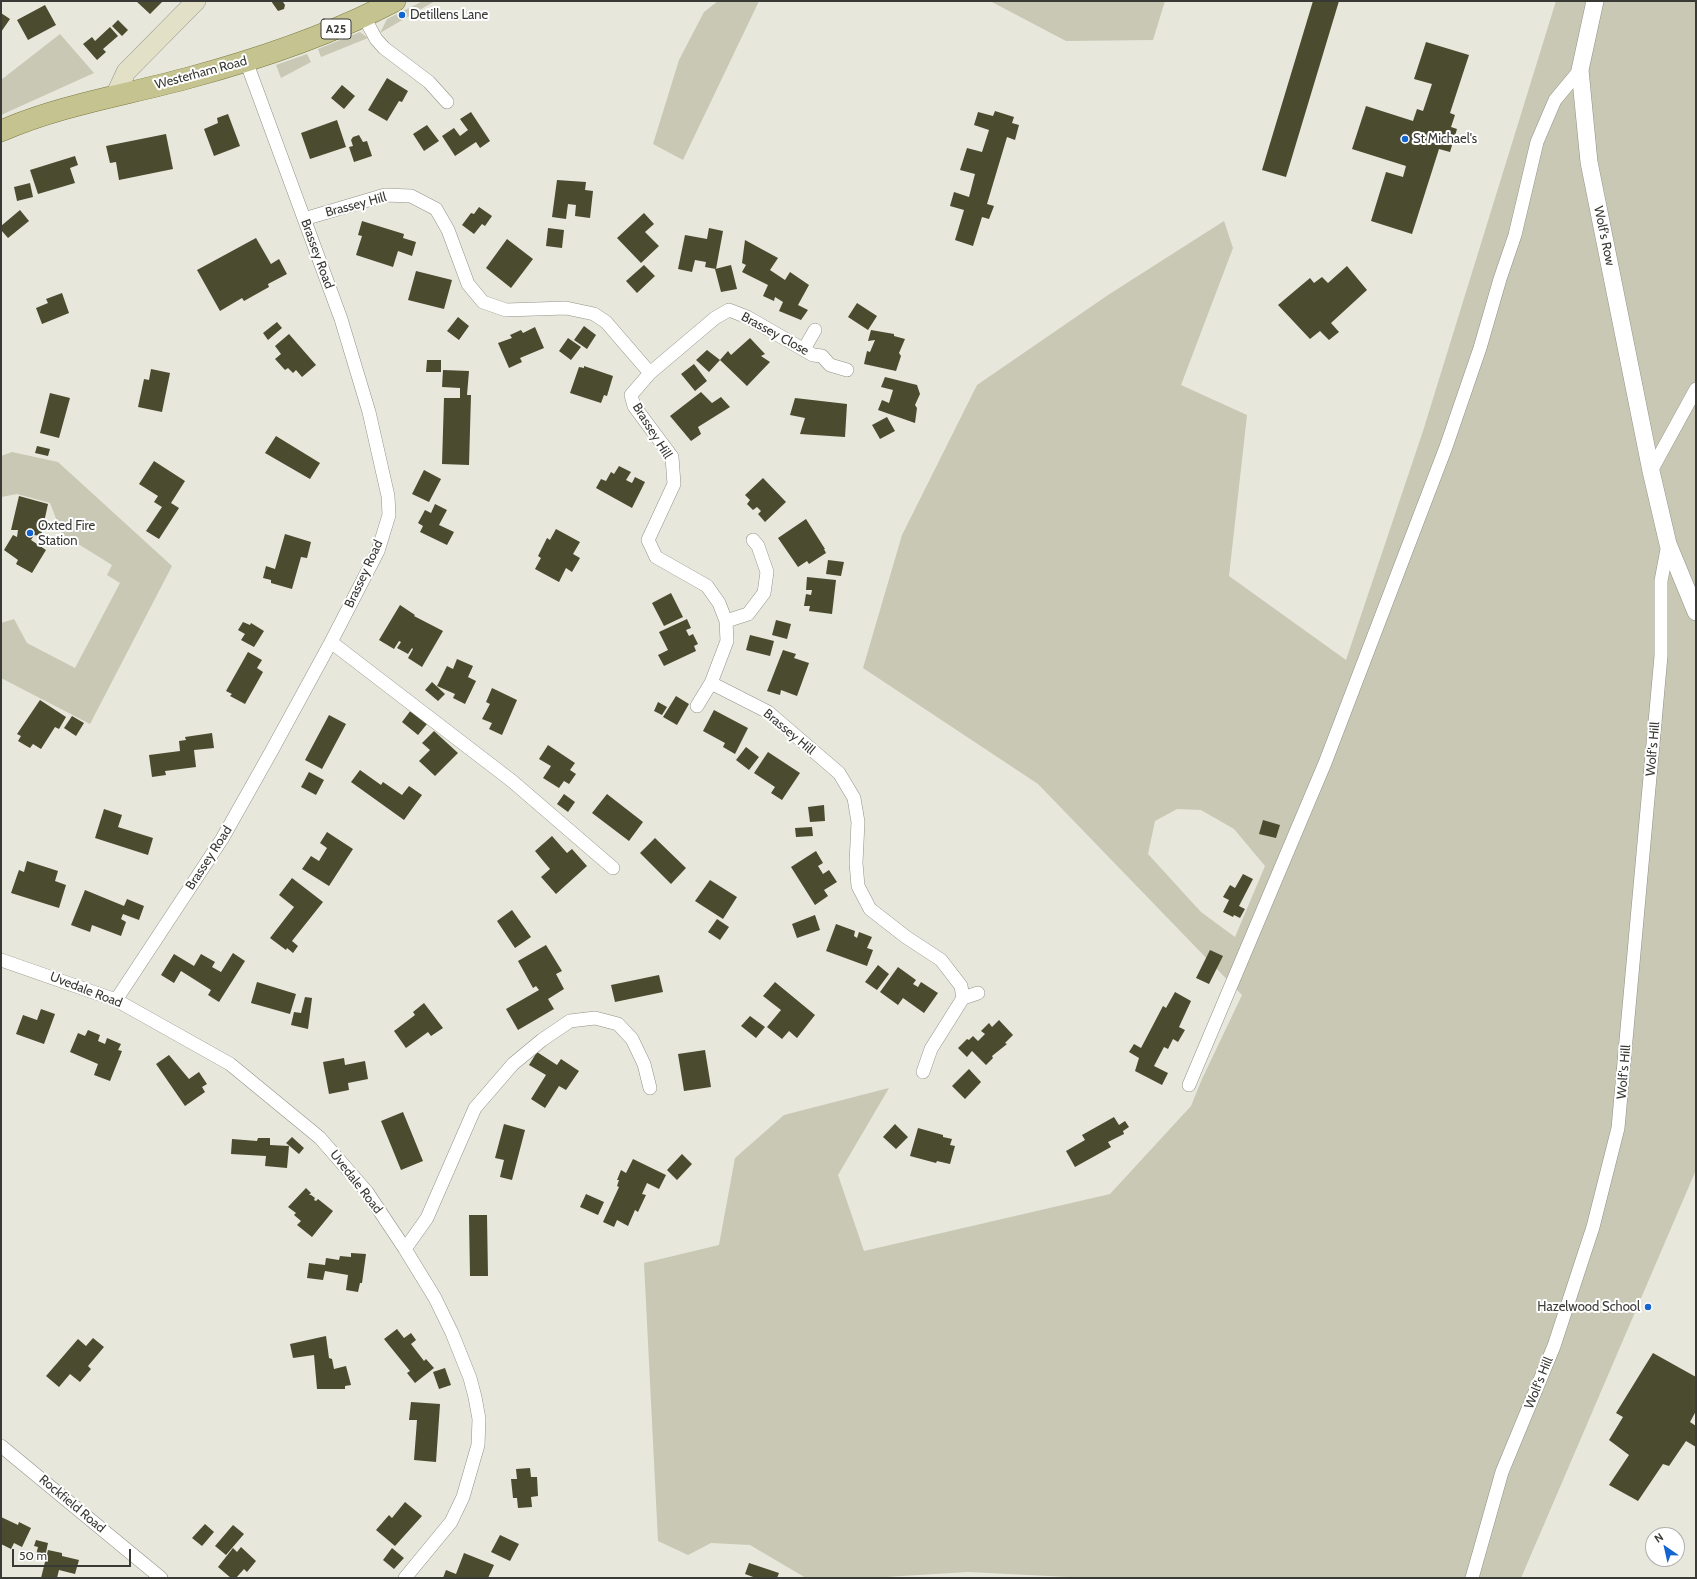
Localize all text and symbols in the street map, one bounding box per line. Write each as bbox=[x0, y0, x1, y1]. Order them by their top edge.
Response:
place label: Detillens Lane bbox=[410, 7, 488, 23]
marker: Detillens Lane bbox=[397, 10, 407, 20]
road number: A25 bbox=[321, 19, 351, 39]
street label: Westerham Road bbox=[153, 53, 249, 93]
place label: St Michael's bbox=[1413, 131, 1477, 147]
marker: St Michael's bbox=[1400, 134, 1410, 144]
street label: Brassey Hill bbox=[324, 189, 388, 221]
street label: Wolf's Row bbox=[1590, 205, 1618, 267]
street label: Brassey Road bbox=[297, 217, 337, 291]
street label: Brassey Close bbox=[738, 309, 812, 359]
street label: Brassey Hill bbox=[629, 400, 675, 462]
place label: Oxted Fire Station bbox=[38, 518, 95, 549]
marker: Oxted Fire Station bbox=[25, 528, 35, 538]
street label: Brassey Road bbox=[342, 538, 386, 610]
street label: Brassey Hill bbox=[760, 706, 818, 758]
street label: Wolf's Hill bbox=[1643, 721, 1663, 777]
street label: Brassey Road bbox=[183, 823, 235, 893]
street label: Uvedale Road bbox=[47, 969, 125, 1011]
street label: Wolf's Hill bbox=[1614, 1044, 1634, 1100]
street label: Uvedale Road bbox=[326, 1147, 386, 1217]
place label: Hazelwood School bbox=[1537, 1299, 1640, 1315]
marker: Hazelwood School bbox=[1643, 1302, 1653, 1312]
street label: Wolf's Hill bbox=[1522, 1355, 1556, 1411]
street label: Rockfield Road bbox=[36, 1472, 108, 1536]
north arrow bbox=[1645, 1527, 1685, 1567]
text: N bbox=[1652, 1530, 1666, 1546]
scale bar bbox=[14, 1541, 133, 1567]
text: 50 m bbox=[19, 1548, 47, 1563]

